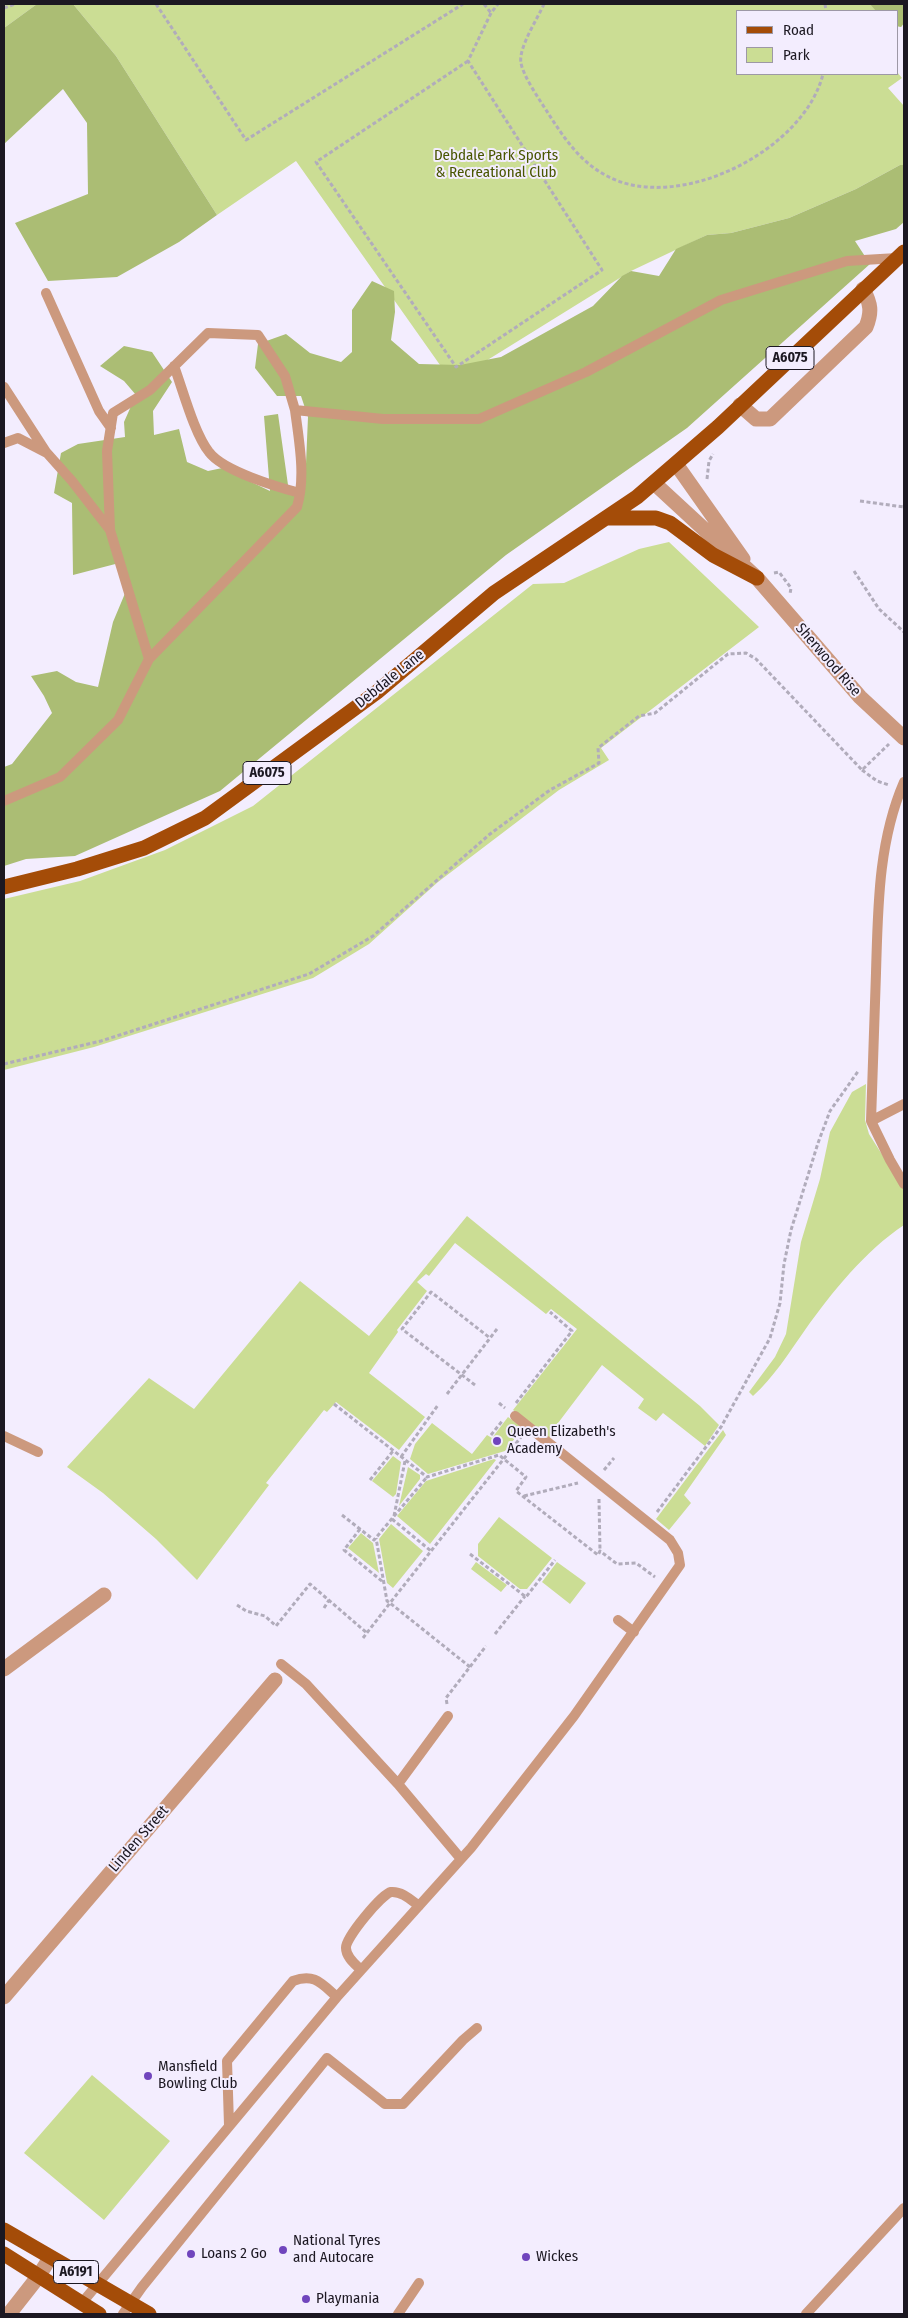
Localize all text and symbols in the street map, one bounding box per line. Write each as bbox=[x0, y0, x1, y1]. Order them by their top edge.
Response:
legend bbox=[736, 10, 898, 75]
text: Road bbox=[783, 21, 814, 39]
text: Park bbox=[783, 46, 810, 64]
park label: Debdale Park Sports & Recreational Club bbox=[434, 147, 558, 182]
road number: A6075 bbox=[766, 346, 814, 369]
street label: Sherwood Rise bbox=[791, 620, 865, 700]
street label: Debdale Lane bbox=[352, 646, 428, 712]
road number: A6075 bbox=[243, 761, 291, 784]
place label: Queen Elizabeth's Academy bbox=[507, 1423, 616, 1458]
marker: Queen Elizabeth's Academy bbox=[491, 1435, 503, 1447]
street label: Linden Street bbox=[105, 1802, 173, 1876]
place label: Mansfield Bowling Club bbox=[158, 2058, 237, 2093]
marker: Mansfield Bowling Club bbox=[142, 2070, 154, 2082]
place label: National Tyres and Autocare bbox=[293, 2232, 380, 2267]
marker: National Tyres and Autocare bbox=[277, 2244, 289, 2256]
place label: Loans 2 Go bbox=[201, 2245, 267, 2263]
marker: Loans 2 Go bbox=[185, 2248, 197, 2260]
place label: Wickes bbox=[536, 2248, 578, 2266]
marker: Wickes bbox=[520, 2251, 532, 2263]
road number: A6191 bbox=[54, 2260, 98, 2284]
place label: Playmania bbox=[316, 2290, 379, 2308]
marker: Playmania bbox=[300, 2293, 312, 2305]

